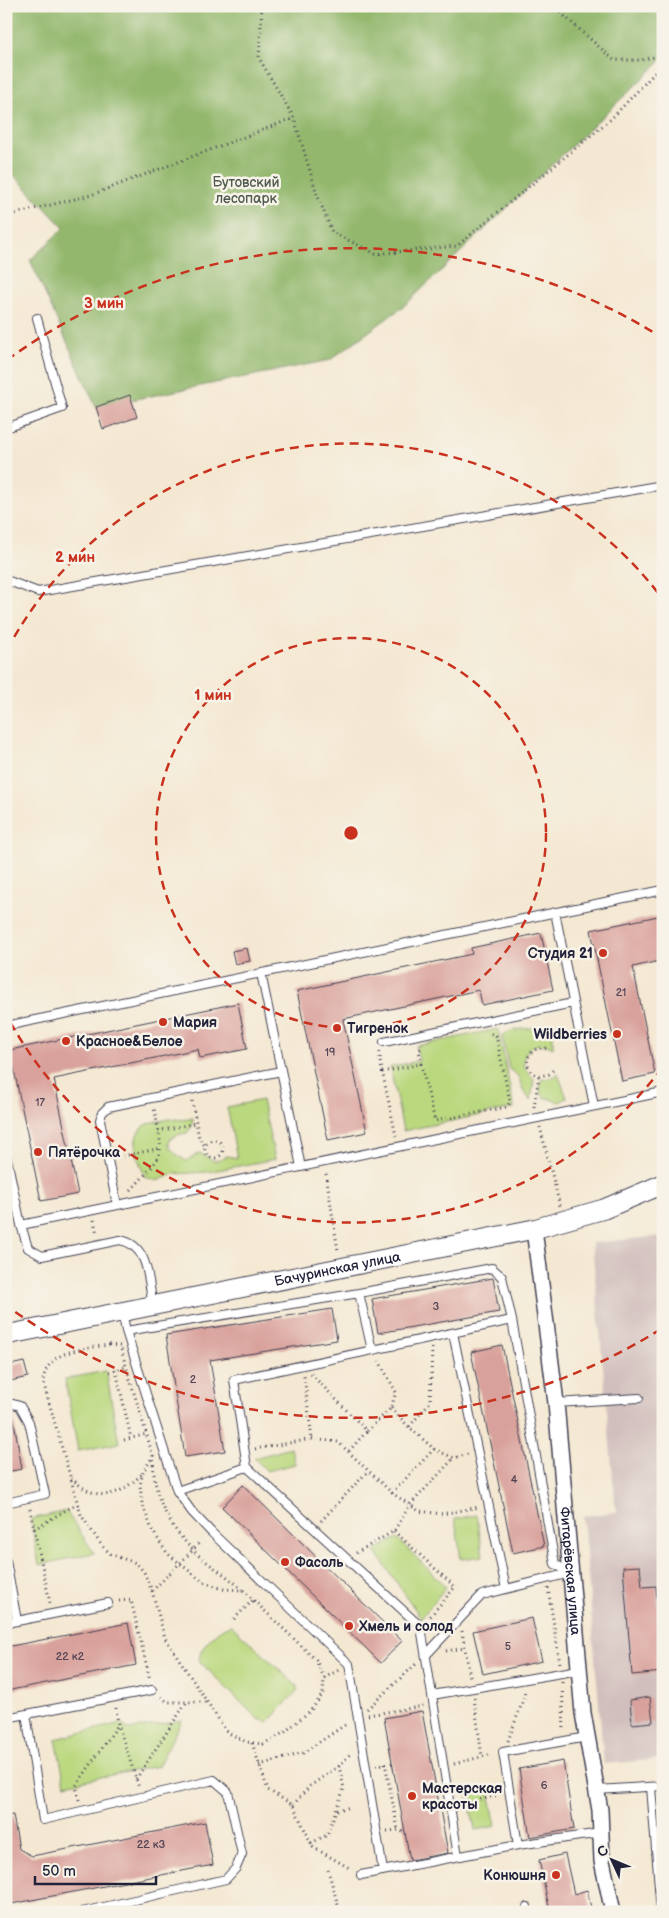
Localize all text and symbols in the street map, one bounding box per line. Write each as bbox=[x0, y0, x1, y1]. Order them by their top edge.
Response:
park label: Бутовский лесопарк bbox=[212, 174, 280, 207]
text: 3 мин bbox=[84, 294, 124, 313]
text: 2 мин bbox=[55, 548, 95, 567]
text: 1 мин bbox=[194, 686, 232, 705]
centre of rings bbox=[342, 824, 360, 842]
place label: Студия 21 bbox=[528, 945, 593, 962]
marker: Студия 21 bbox=[597, 947, 609, 959]
house number: 21 bbox=[616, 986, 626, 999]
place label: Мария bbox=[173, 1014, 217, 1031]
marker: Мария bbox=[157, 1016, 169, 1028]
place label: Тигренок bbox=[347, 1020, 409, 1037]
marker: Тигренок bbox=[331, 1022, 343, 1034]
place label: Wildberries bbox=[534, 1026, 607, 1043]
marker: Wildberries bbox=[611, 1028, 623, 1040]
place label: Красное&Белое bbox=[76, 1033, 183, 1050]
marker: Красное&Белое bbox=[60, 1035, 72, 1047]
house number: 19 bbox=[325, 1046, 335, 1059]
house number: 17 bbox=[35, 1096, 45, 1109]
place label: Пятёрочка bbox=[48, 1144, 121, 1161]
marker: Пятёрочка bbox=[32, 1146, 44, 1158]
street label: Бачуринская улица bbox=[273, 1248, 403, 1290]
house number: 3 bbox=[433, 1300, 440, 1313]
house number: 2 bbox=[190, 1373, 197, 1386]
house number: 4 bbox=[511, 1473, 518, 1486]
street label: Фитарёвская улица bbox=[556, 1506, 584, 1637]
place label: Фасоль bbox=[295, 1554, 344, 1571]
marker: Фасоль bbox=[279, 1556, 291, 1568]
place label: Хмель и солод bbox=[358, 1618, 454, 1635]
marker: Хмель и солод bbox=[343, 1620, 355, 1632]
house number: 5 bbox=[505, 1640, 511, 1653]
house number: 22 к2 bbox=[56, 1650, 85, 1663]
house number: 6 bbox=[541, 1779, 548, 1792]
place label: Мастерская красоты bbox=[422, 1780, 502, 1813]
marker: Мастерская красоты bbox=[406, 1790, 418, 1802]
north arrow bbox=[586, 1836, 636, 1886]
house number: 22 к3 bbox=[137, 1838, 166, 1851]
text: С bbox=[594, 1842, 613, 1861]
scale bar bbox=[35, 1853, 156, 1885]
text: 50 m bbox=[42, 1862, 76, 1881]
place label: Конюшня bbox=[483, 1867, 546, 1884]
marker: Конюшня bbox=[550, 1869, 562, 1881]

